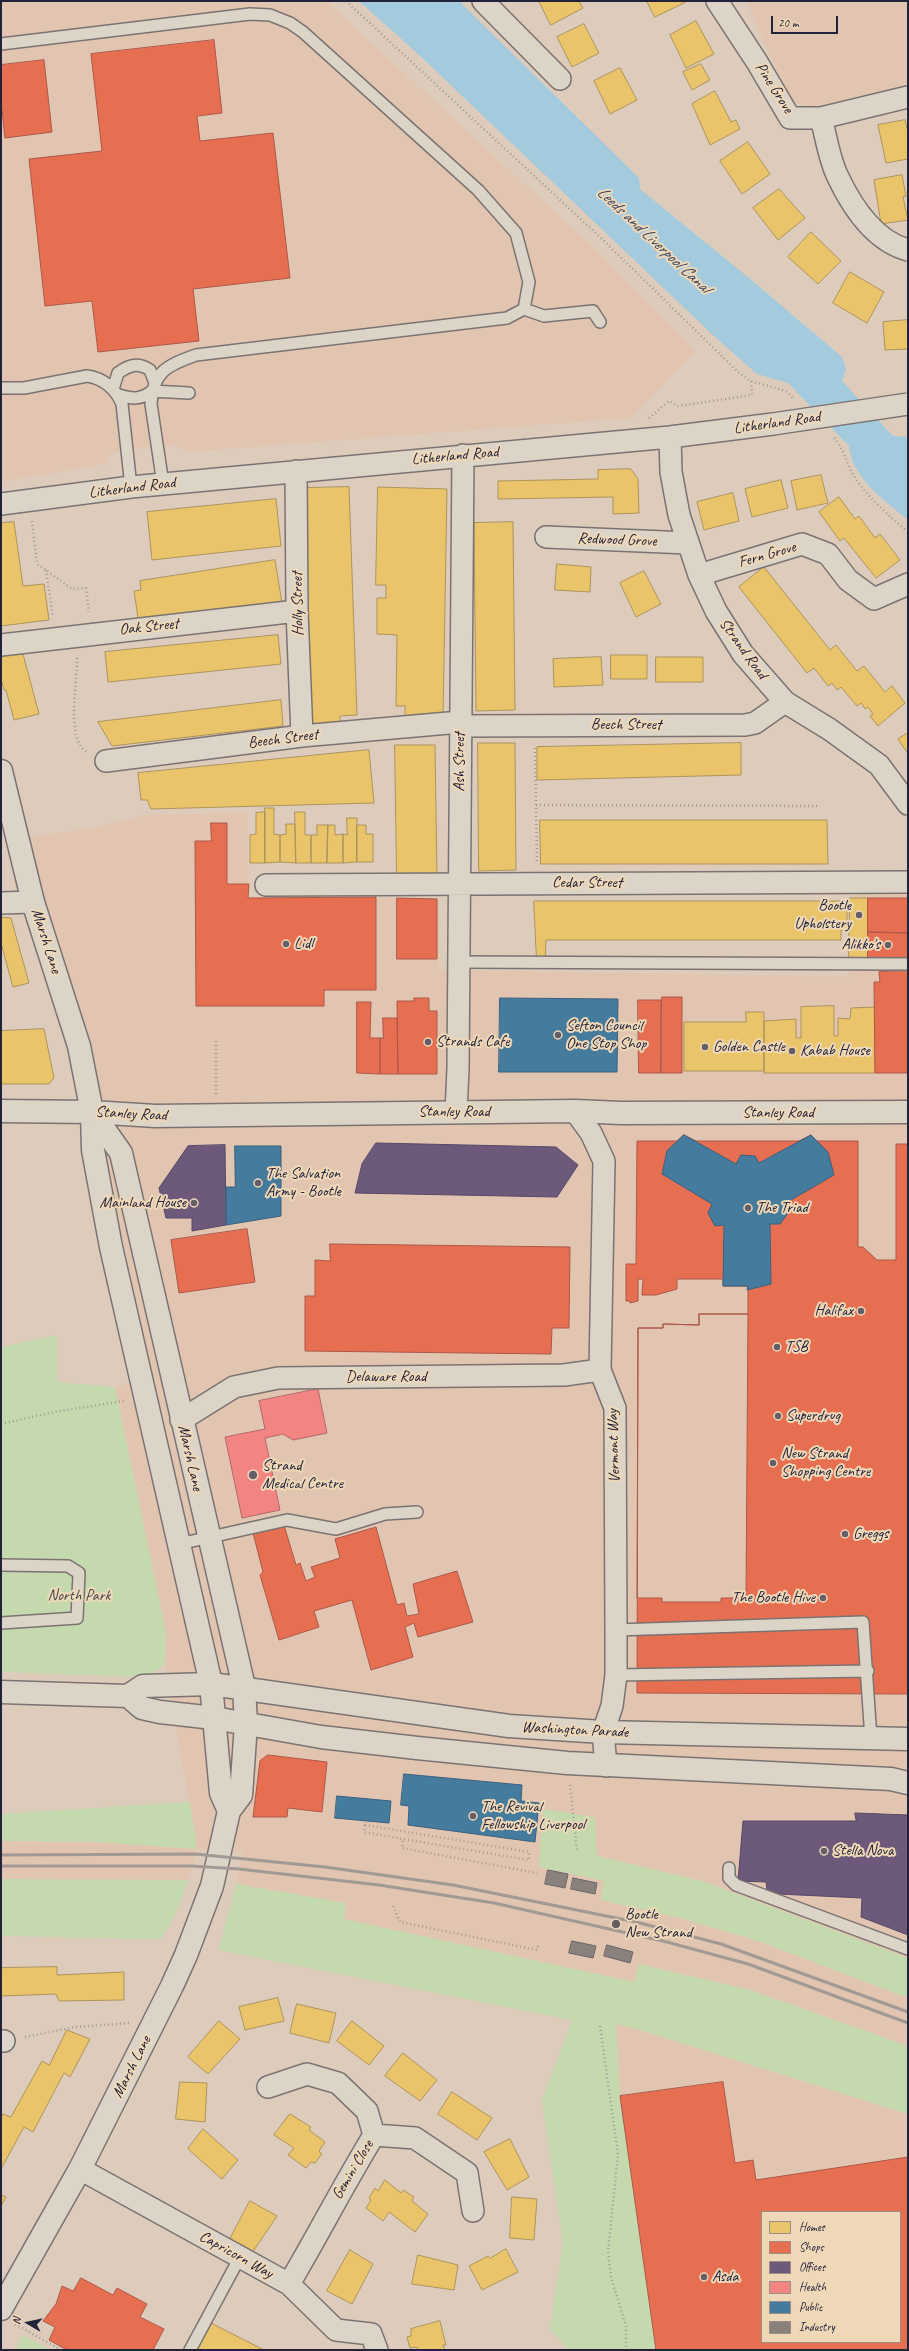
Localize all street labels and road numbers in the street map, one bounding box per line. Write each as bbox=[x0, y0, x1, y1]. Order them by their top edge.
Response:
street label: Pine Grove bbox=[751, 59, 797, 117]
street label: Litherland Road bbox=[733, 407, 821, 439]
street label: Litherland Road bbox=[411, 443, 499, 469]
street label: Litherland Road bbox=[88, 473, 176, 503]
street label: Redwood Grove bbox=[577, 529, 657, 551]
street label: Fern Grove bbox=[736, 538, 798, 572]
street label: Holly Street bbox=[288, 572, 308, 636]
street label: Oak Street bbox=[118, 614, 180, 640]
street label: Strand Road bbox=[715, 615, 771, 683]
street label: Beech Street bbox=[591, 715, 661, 735]
street label: Beech Street bbox=[247, 725, 319, 753]
street label: Ash Street bbox=[450, 732, 470, 792]
street label: Cedar Street bbox=[552, 873, 622, 893]
street label: Marsh Lane bbox=[27, 906, 65, 976]
street label: Stanley Road bbox=[418, 1102, 490, 1122]
street label: Stanley Road bbox=[95, 1103, 167, 1125]
street label: Stanley Road bbox=[742, 1103, 814, 1123]
street label: Delaware Road bbox=[346, 1367, 426, 1387]
street label: Vermont Way bbox=[603, 1409, 625, 1483]
street label: Marsh Lane bbox=[173, 1423, 207, 1493]
street label: Washington Parade bbox=[521, 1718, 629, 1742]
street label: Marsh Lane bbox=[108, 2033, 156, 2101]
street label: Gemini Close bbox=[328, 2137, 378, 2203]
street label: Capricorn Way bbox=[196, 2227, 276, 2283]

